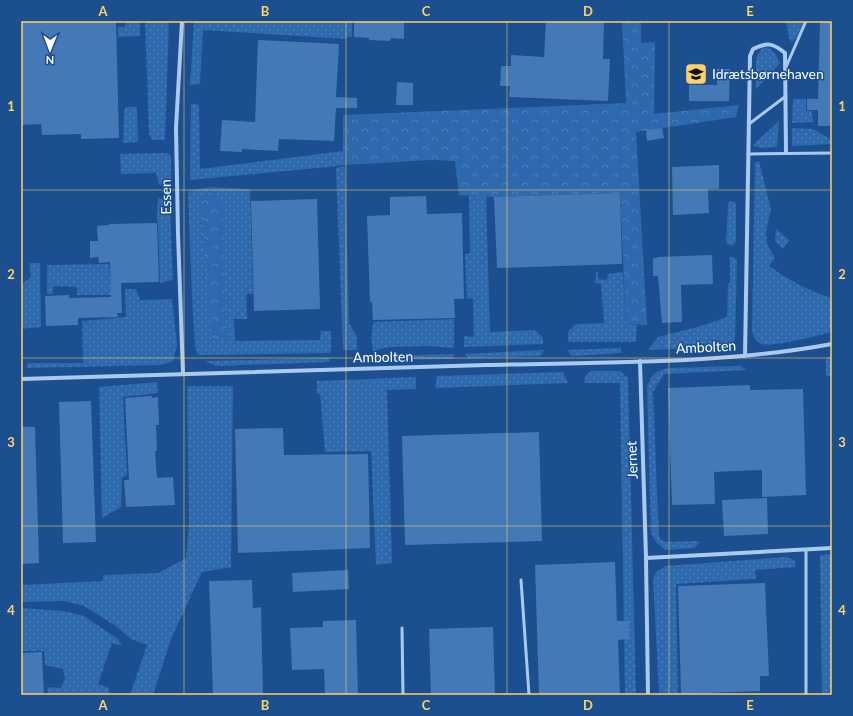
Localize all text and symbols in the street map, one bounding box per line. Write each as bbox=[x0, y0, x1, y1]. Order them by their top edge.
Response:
text: A bbox=[97, 3, 108, 19]
text: B bbox=[261, 3, 270, 19]
text: C bbox=[422, 3, 431, 19]
text: D bbox=[583, 3, 593, 19]
text: E bbox=[746, 3, 754, 19]
north arrow bbox=[30, 30, 70, 70]
text: N bbox=[45, 54, 54, 67]
school or university icon: Idrætsbørnehaven bbox=[683, 61, 709, 87]
place label: Idrætsbørnehaven bbox=[712, 65, 824, 82]
text: 1 bbox=[7, 98, 15, 114]
text: 1 bbox=[838, 98, 846, 114]
street label: Essen bbox=[157, 179, 174, 215]
text: 2 bbox=[7, 266, 15, 282]
text: 2 bbox=[838, 266, 846, 282]
street label: Ambolten bbox=[675, 336, 737, 357]
street label: Ambolten bbox=[353, 347, 413, 366]
text: 3 bbox=[7, 434, 15, 450]
text: 3 bbox=[838, 434, 846, 450]
street label: Jernet bbox=[622, 441, 641, 479]
text: 4 bbox=[7, 602, 15, 618]
text: 4 bbox=[838, 602, 846, 618]
text: A bbox=[97, 697, 108, 713]
text: B bbox=[261, 697, 270, 713]
text: C bbox=[422, 697, 431, 713]
text: D bbox=[583, 697, 593, 713]
text: E bbox=[746, 697, 754, 713]

